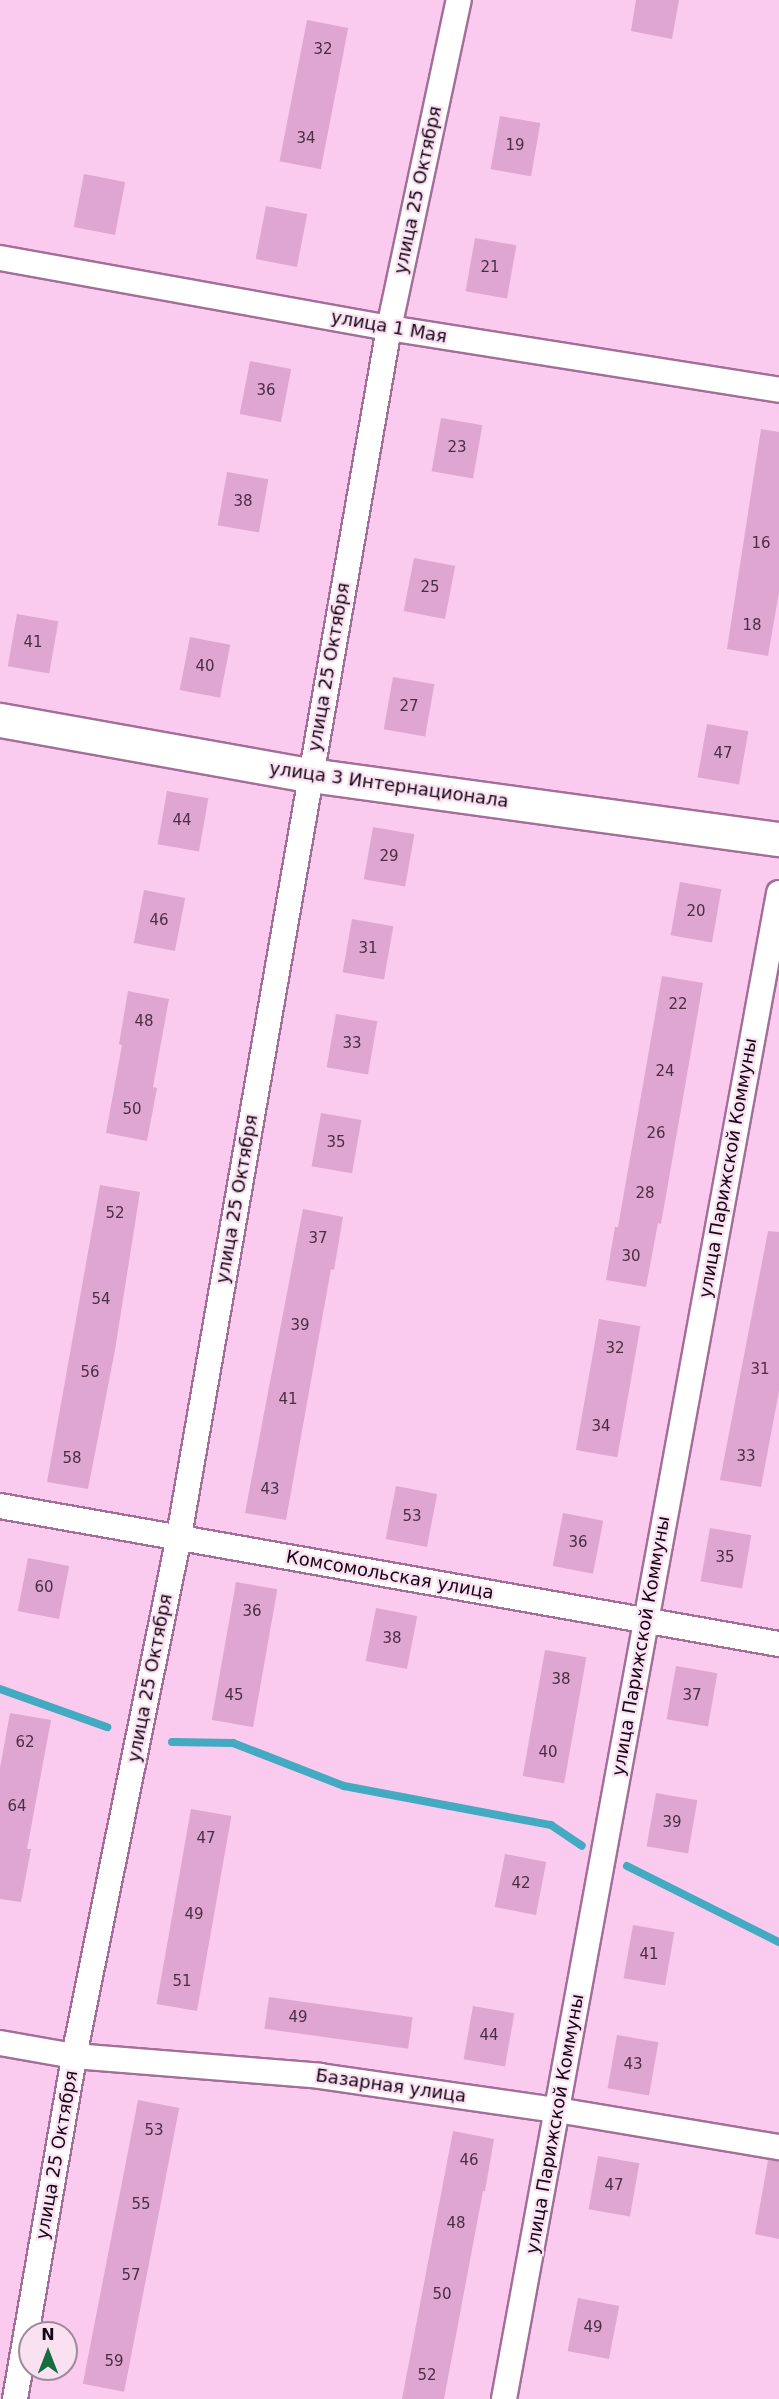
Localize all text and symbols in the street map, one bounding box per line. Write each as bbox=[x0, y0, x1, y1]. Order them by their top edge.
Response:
house number: 32 bbox=[313, 41, 333, 59]
street label: улица 25 Октября bbox=[390, 104, 446, 276]
house number: 34 bbox=[296, 130, 316, 148]
house number: 19 bbox=[505, 137, 525, 155]
house number: 21 bbox=[480, 259, 500, 277]
street label: улица 1 Мая bbox=[329, 306, 449, 348]
house number: 36 bbox=[256, 382, 276, 400]
house number: 23 bbox=[447, 439, 467, 457]
house number: 38 bbox=[233, 493, 253, 511]
house number: 16 bbox=[751, 535, 771, 553]
house number: 25 bbox=[420, 579, 440, 597]
street label: улица 25 Октября bbox=[304, 581, 354, 753]
house number: 18 bbox=[742, 617, 762, 635]
house number: 41 bbox=[23, 634, 43, 652]
house number: 40 bbox=[195, 658, 215, 676]
house number: 27 bbox=[399, 698, 419, 716]
house number: 47 bbox=[713, 745, 733, 763]
street label: улица 3 Интернационала bbox=[268, 758, 510, 812]
house number: 44 bbox=[172, 812, 192, 830]
house number: 29 bbox=[379, 848, 399, 866]
house number: 20 bbox=[686, 903, 706, 921]
house number: 46 bbox=[149, 912, 169, 930]
house number: 31 bbox=[358, 940, 378, 958]
house number: 22 bbox=[668, 996, 688, 1014]
house number: 48 bbox=[134, 1013, 154, 1031]
house number: 33 bbox=[342, 1035, 362, 1053]
street label: улица Парижской Коммуны bbox=[694, 1036, 762, 1300]
house number: 24 bbox=[655, 1063, 675, 1081]
house number: 50 bbox=[122, 1101, 142, 1119]
street label: улица 25 Октября bbox=[212, 1113, 262, 1285]
house number: 26 bbox=[646, 1125, 666, 1143]
house number: 35 bbox=[326, 1134, 346, 1152]
house number: 28 bbox=[635, 1185, 655, 1203]
house number: 52 bbox=[105, 1205, 125, 1223]
house number: 37 bbox=[308, 1230, 328, 1248]
house number: 30 bbox=[621, 1248, 641, 1266]
house number: 54 bbox=[91, 1291, 111, 1309]
house number: 39 bbox=[290, 1317, 310, 1335]
house number: 32 bbox=[605, 1340, 625, 1358]
house number: 31 bbox=[750, 1361, 770, 1379]
house number: 56 bbox=[80, 1364, 100, 1382]
house number: 41 bbox=[278, 1391, 298, 1409]
house number: 34 bbox=[591, 1418, 611, 1436]
house number: 33 bbox=[736, 1448, 756, 1466]
house number: 58 bbox=[62, 1450, 82, 1468]
house number: 43 bbox=[260, 1481, 280, 1499]
house number: 53 bbox=[402, 1508, 422, 1526]
street label: улица Парижской Коммуны bbox=[607, 1514, 675, 1778]
house number: 36 bbox=[568, 1534, 588, 1552]
street label: Комсомольская улица bbox=[284, 1546, 496, 1604]
house number: 35 bbox=[715, 1549, 735, 1567]
house number: 60 bbox=[34, 1579, 54, 1597]
street label: улица 25 Октября bbox=[123, 1592, 177, 1764]
house number: 36 bbox=[242, 1603, 262, 1621]
house number: 38 bbox=[382, 1630, 402, 1648]
house number: 38 bbox=[551, 1671, 571, 1689]
house number: 45 bbox=[224, 1687, 244, 1705]
house number: 37 bbox=[682, 1687, 702, 1705]
house number: 62 bbox=[15, 1734, 35, 1752]
house number: 40 bbox=[538, 1744, 558, 1762]
house number: 64 bbox=[7, 1798, 27, 1816]
house number: 39 bbox=[662, 1814, 682, 1832]
house number: 47 bbox=[196, 1830, 216, 1848]
house number: 42 bbox=[511, 1875, 531, 1893]
house number: 49 bbox=[184, 1906, 204, 1924]
house number: 41 bbox=[639, 1946, 659, 1964]
house number: 51 bbox=[172, 1973, 192, 1991]
street label: улица Парижской Коммуны bbox=[521, 1992, 589, 2256]
house number: 49 bbox=[288, 2009, 308, 2027]
house number: 44 bbox=[479, 2027, 499, 2045]
house number: 43 bbox=[623, 2056, 643, 2074]
street label: Базарная улица bbox=[314, 2065, 468, 2107]
street label: улица 25 Октября bbox=[32, 2069, 82, 2241]
house number: 53 bbox=[144, 2122, 164, 2140]
house number: 46 bbox=[459, 2152, 479, 2170]
house number: 47 bbox=[604, 2177, 624, 2195]
house number: 55 bbox=[131, 2196, 151, 2214]
house number: 48 bbox=[446, 2215, 466, 2233]
house number: 57 bbox=[121, 2267, 141, 2285]
house number: 50 bbox=[432, 2286, 452, 2304]
house number: 49 bbox=[583, 2319, 603, 2337]
north arrow bbox=[18, 2321, 78, 2381]
text: N bbox=[41, 2325, 55, 2344]
house number: 59 bbox=[104, 2353, 124, 2371]
house number: 52 bbox=[417, 2367, 437, 2385]

